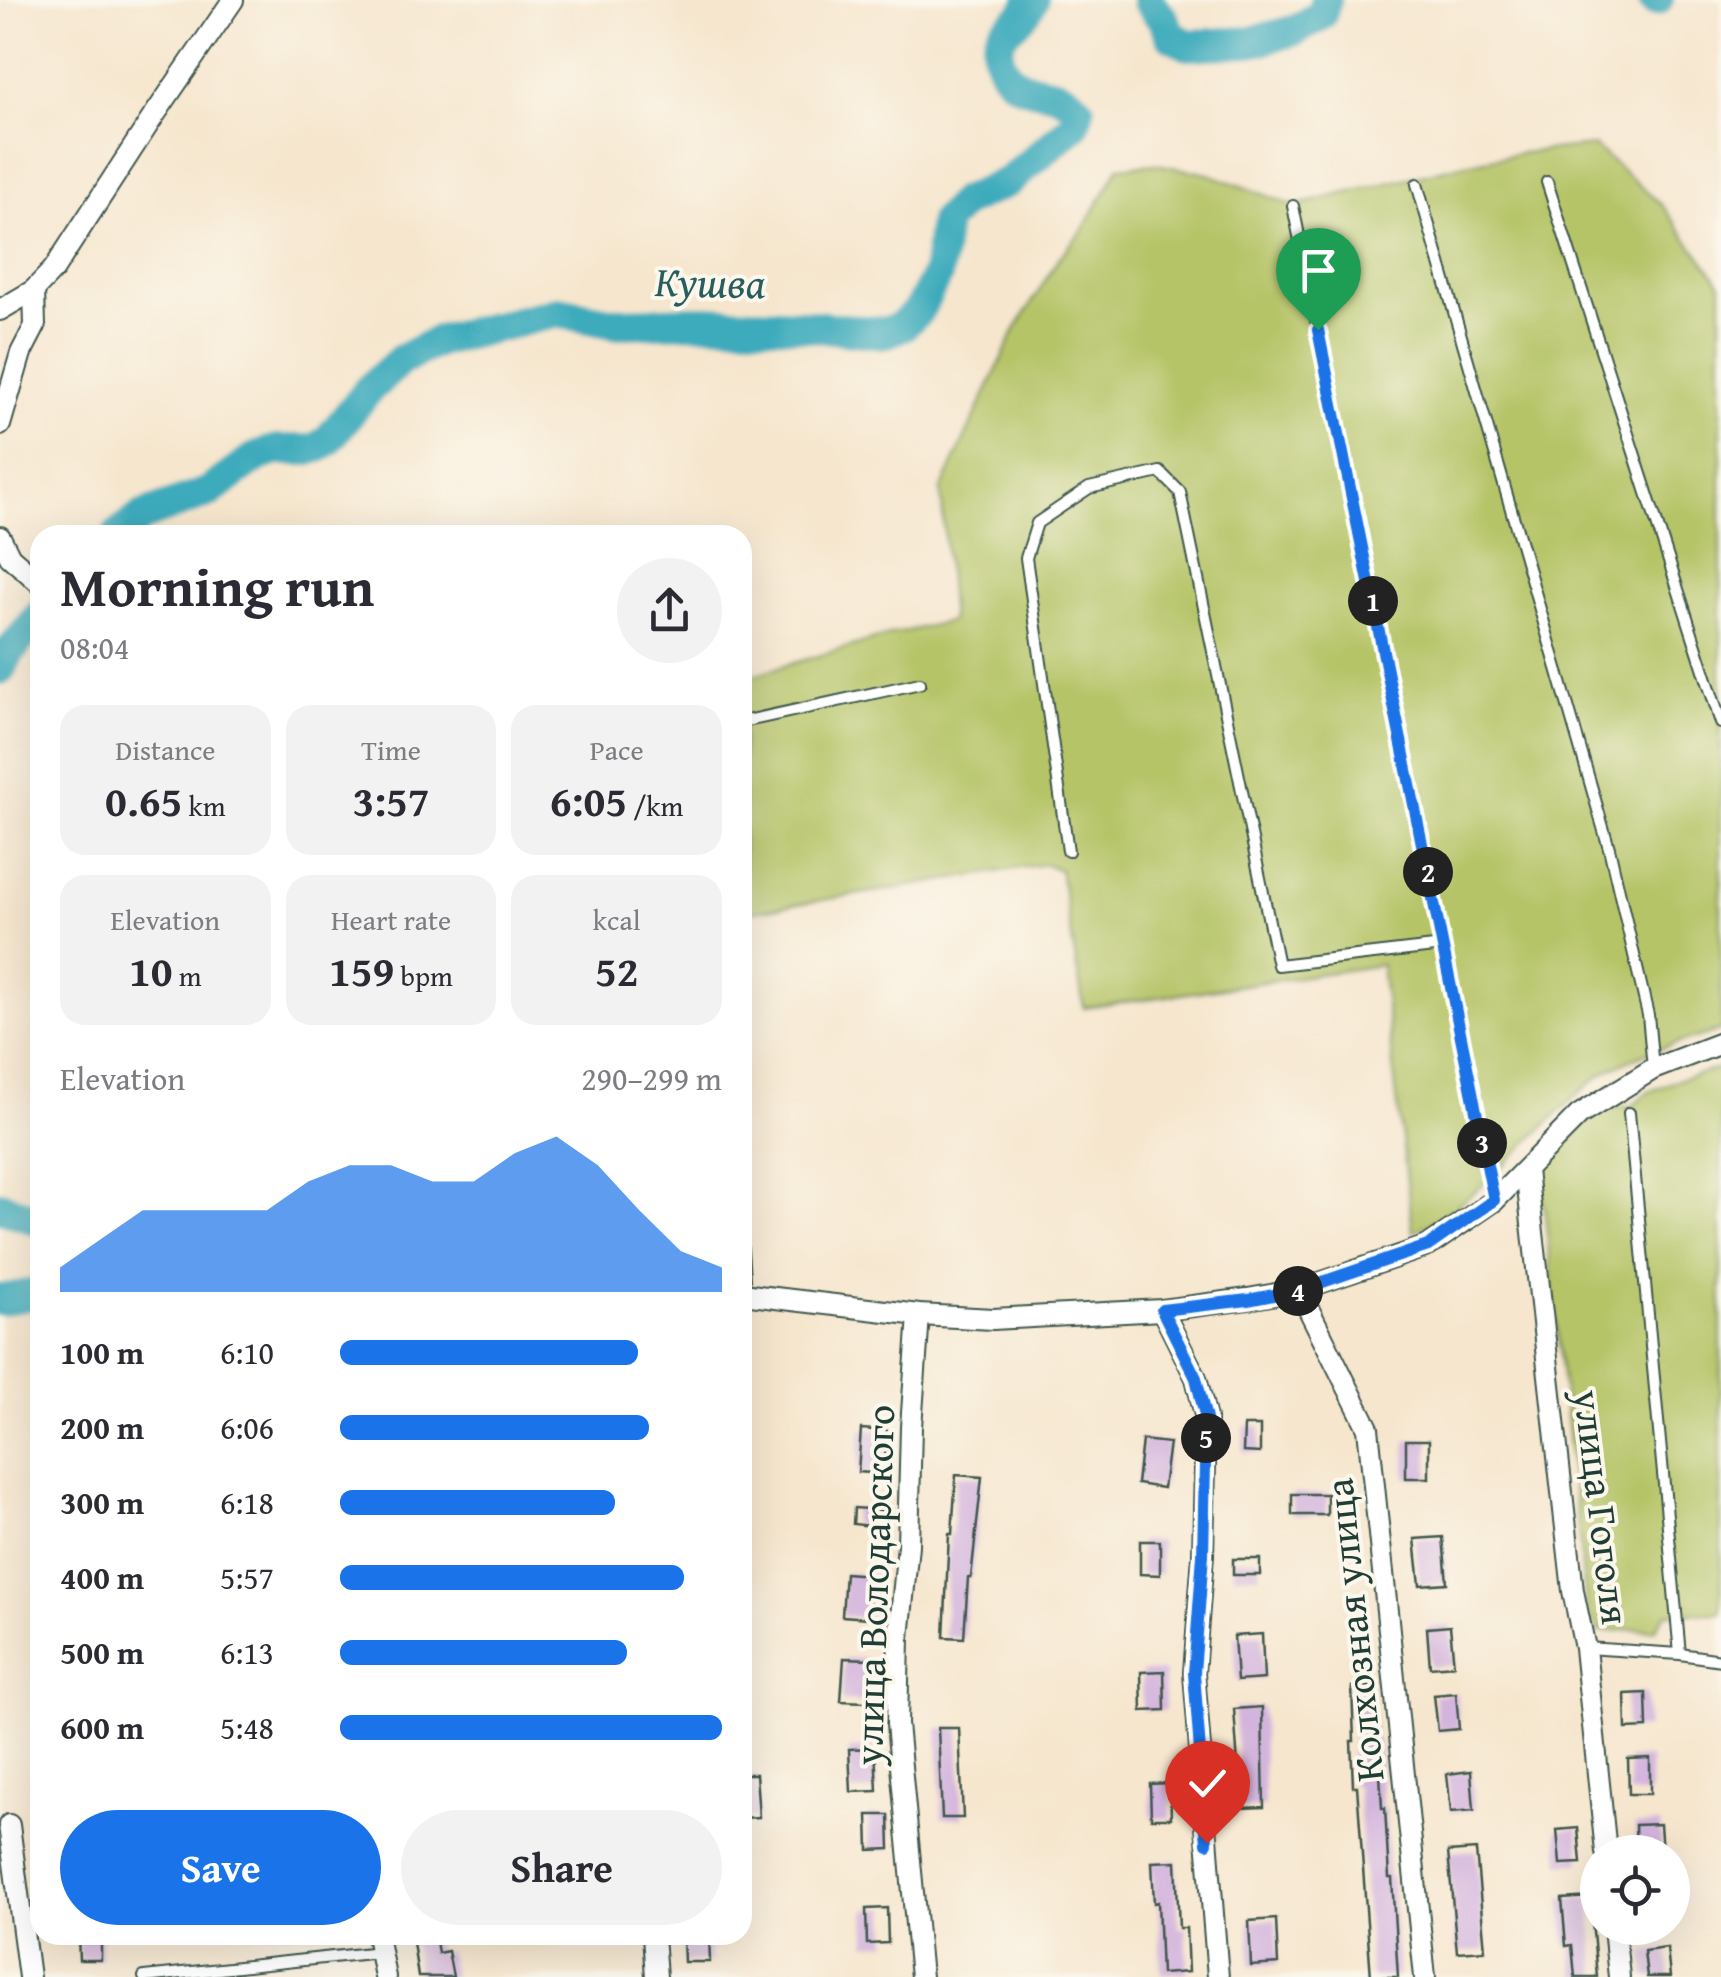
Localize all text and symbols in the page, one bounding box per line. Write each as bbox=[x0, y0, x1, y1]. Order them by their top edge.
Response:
pin bbox=[1276, 228, 1361, 331]
icon: arrive bbox=[1291, 243, 1346, 298]
water label: Кушва bbox=[654, 250, 767, 313]
text: Morning run bbox=[60, 546, 374, 626]
button: share bbox=[617, 558, 722, 663]
pin: 1 bbox=[1348, 576, 1398, 626]
text: 1 bbox=[1366, 580, 1380, 621]
text: 08:04 bbox=[60, 624, 129, 671]
text: Distance bbox=[115, 729, 216, 770]
text: Time bbox=[361, 729, 421, 770]
text: Pace bbox=[590, 729, 644, 770]
text: 0.65 bbox=[105, 770, 182, 831]
text: 3:57 bbox=[352, 770, 430, 831]
text: 6:05 bbox=[550, 770, 627, 831]
text: km bbox=[182, 785, 226, 826]
text: /km bbox=[627, 785, 683, 826]
pin: 2 bbox=[1403, 847, 1453, 897]
text: 2 bbox=[1421, 851, 1435, 892]
text: Elevation bbox=[111, 899, 220, 940]
text: Heart rate bbox=[331, 899, 451, 940]
text: kcal bbox=[593, 899, 641, 940]
text: 10 bbox=[129, 940, 173, 1001]
text: 159 bbox=[329, 940, 394, 1001]
text: 52 bbox=[595, 940, 638, 1001]
text: m bbox=[173, 955, 202, 996]
text: bpm bbox=[394, 955, 453, 996]
text: Elevation bbox=[60, 1055, 185, 1102]
text: 290–299 m bbox=[581, 1055, 722, 1102]
pin: 3 bbox=[1457, 1118, 1507, 1168]
text: 3 bbox=[1475, 1122, 1489, 1163]
pin: 4 bbox=[1273, 1266, 1323, 1316]
text: 4 bbox=[1291, 1270, 1305, 1311]
text: 100 m bbox=[60, 1329, 144, 1376]
text: 6:10 bbox=[220, 1329, 274, 1376]
street label: улица Гоголя bbox=[1559, 1385, 1646, 1628]
text: 200 m bbox=[60, 1404, 144, 1451]
text: 6:06 bbox=[220, 1404, 274, 1451]
street label: улица Володарского bbox=[838, 1404, 909, 1767]
pin: 5 bbox=[1181, 1413, 1231, 1463]
text: 5 bbox=[1199, 1417, 1213, 1458]
street label: Колхозная улица bbox=[1308, 1476, 1399, 1785]
text: 300 m bbox=[60, 1479, 144, 1526]
text: 6:18 bbox=[220, 1479, 274, 1526]
text: 400 m bbox=[60, 1554, 144, 1601]
text: 5:57 bbox=[220, 1554, 274, 1601]
text: 500 m bbox=[60, 1629, 144, 1676]
text: 6:13 bbox=[220, 1629, 274, 1676]
text: 600 m bbox=[60, 1704, 144, 1751]
text: 5:48 bbox=[220, 1704, 274, 1751]
pin bbox=[1165, 1741, 1250, 1844]
icon: check bbox=[1180, 1756, 1235, 1811]
button: Save bbox=[60, 1810, 381, 1925]
button: Share bbox=[401, 1810, 722, 1925]
map controls bbox=[1580, 1835, 1690, 1945]
button: locate bbox=[1580, 1835, 1690, 1945]

